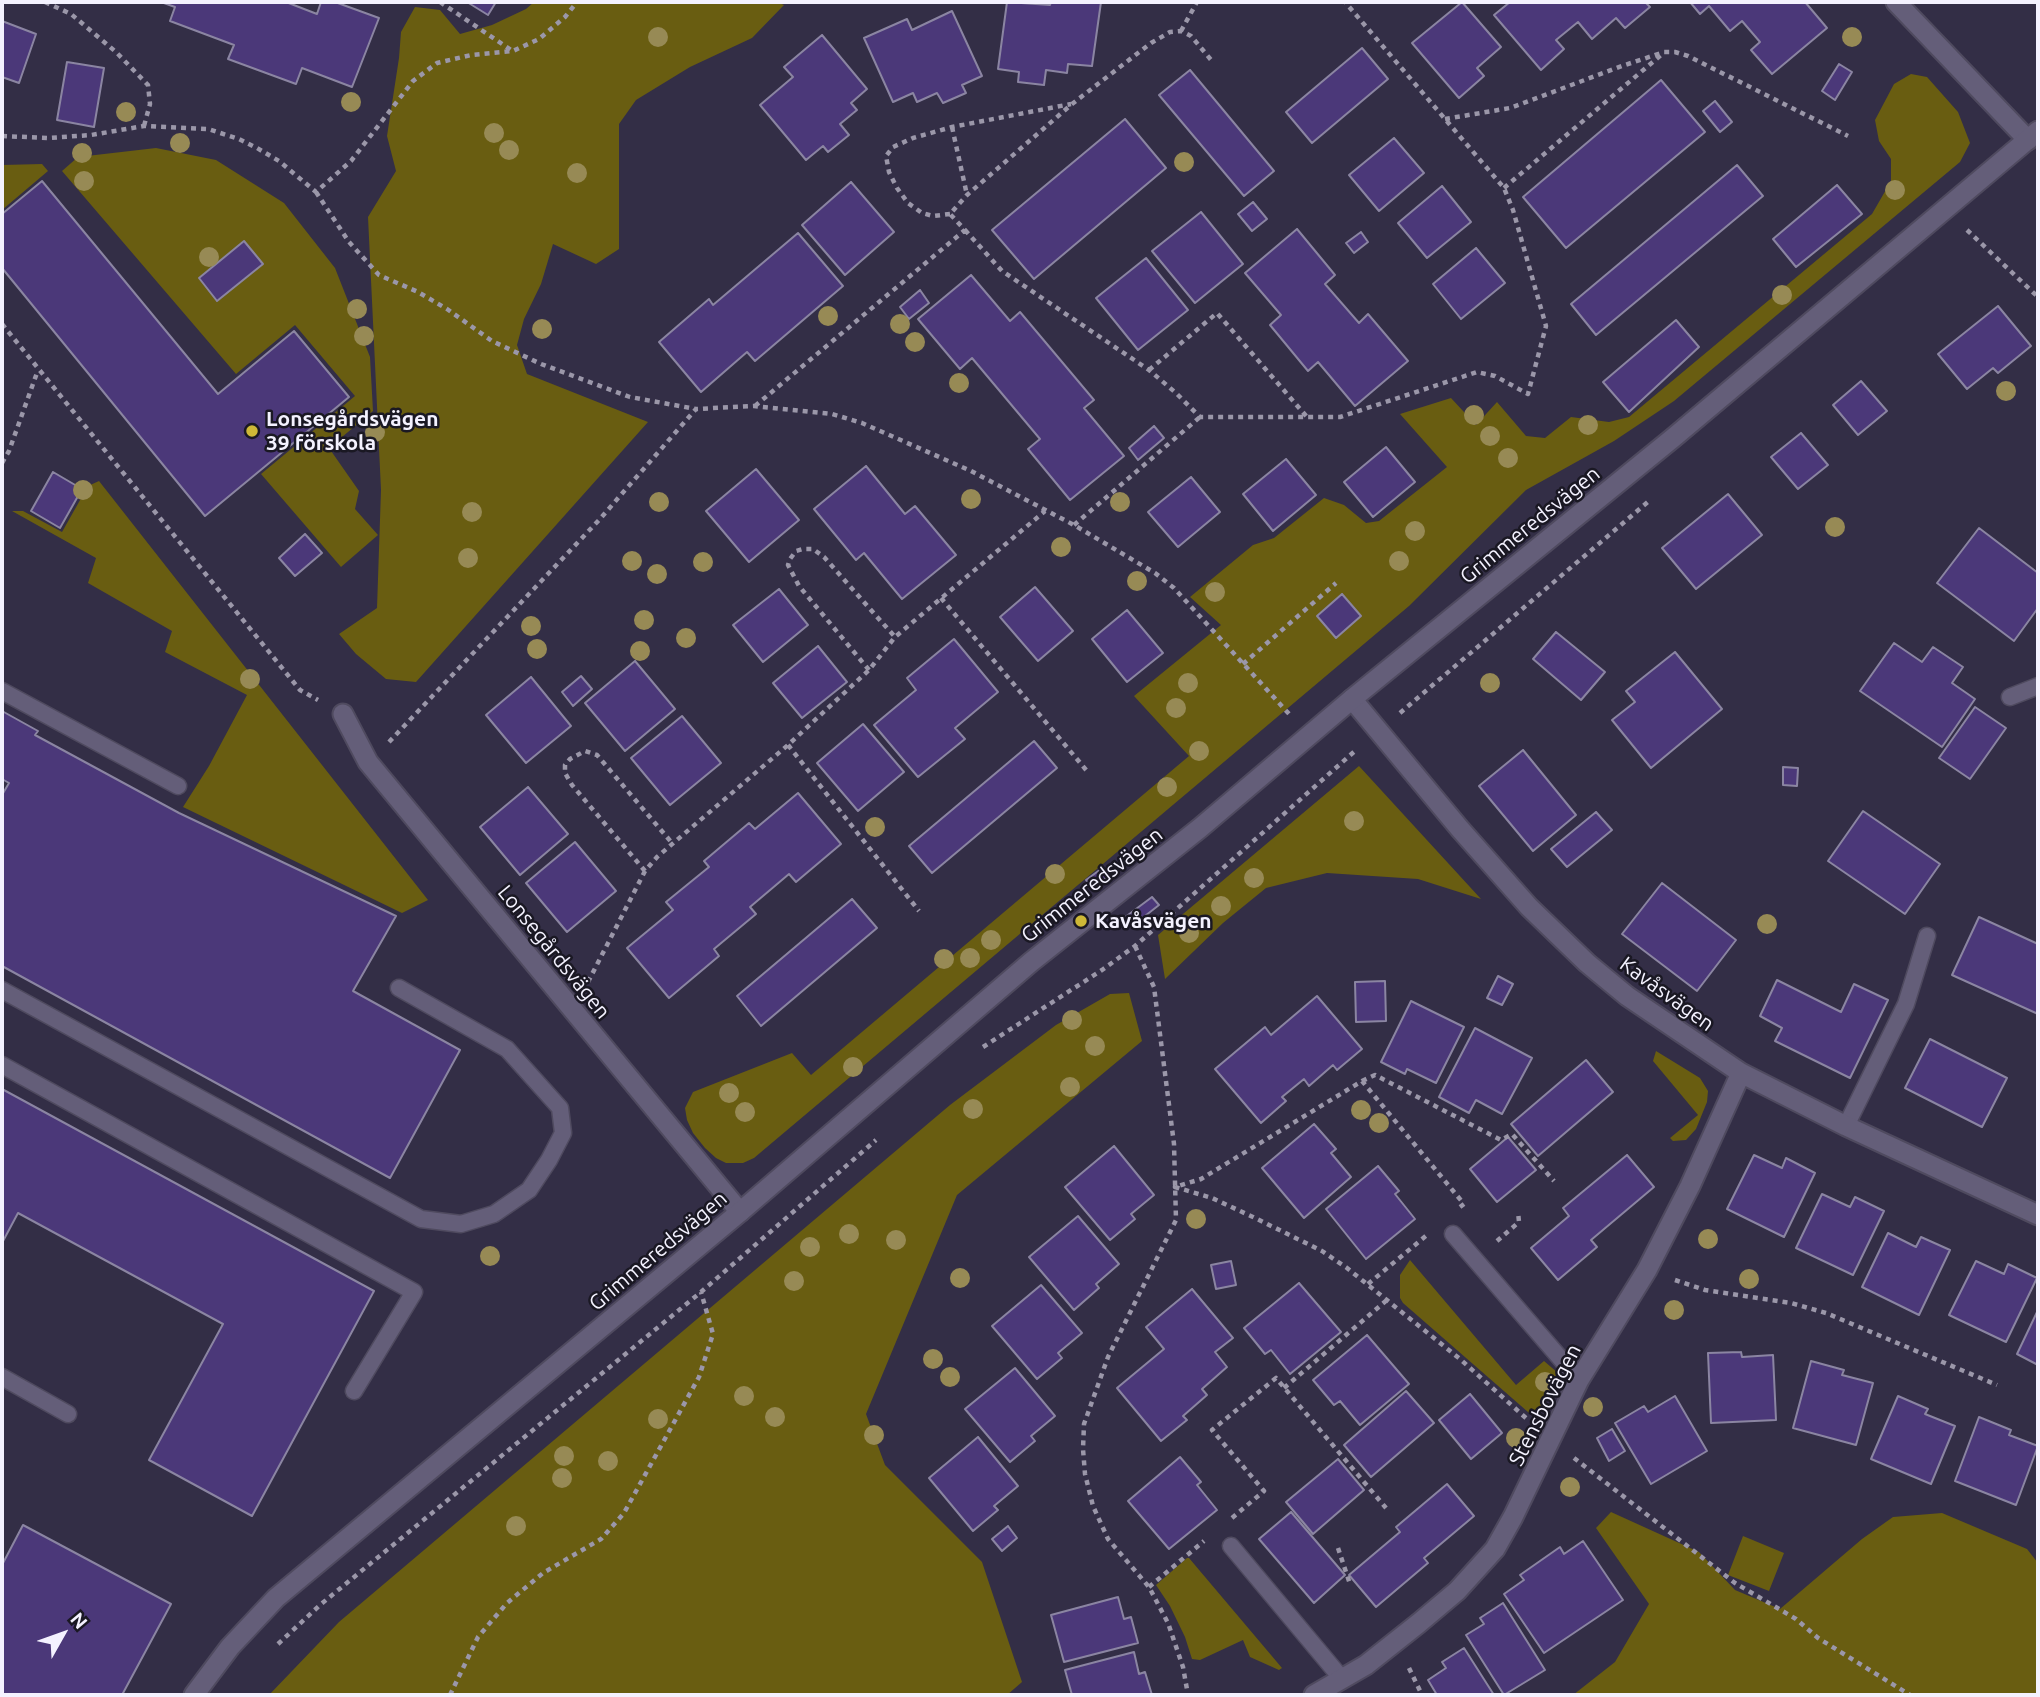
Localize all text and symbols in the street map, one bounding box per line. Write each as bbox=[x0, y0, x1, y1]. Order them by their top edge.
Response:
place label: Lonsegårdsvägen 39 förskola bbox=[266, 406, 438, 456]
marker: Lonsegårdsvägen 39 förskola bbox=[244, 423, 260, 439]
street label: Grimmeredsvägen bbox=[1455, 461, 1605, 589]
street label: Grimmeredsvägen bbox=[1016, 822, 1168, 948]
street label: Lonsegårdsvägen bbox=[492, 880, 616, 1024]
place label: Kavåsvägen bbox=[1095, 908, 1212, 934]
marker: Kavåsvägen bbox=[1073, 913, 1089, 929]
street label: Kavåsvägen bbox=[1615, 951, 1719, 1037]
street label: Grimmeredsvägen bbox=[584, 1186, 732, 1316]
street label: Stensbovägen bbox=[1504, 1340, 1586, 1470]
north arrow bbox=[28, 1599, 98, 1669]
text: N bbox=[66, 1608, 92, 1633]

